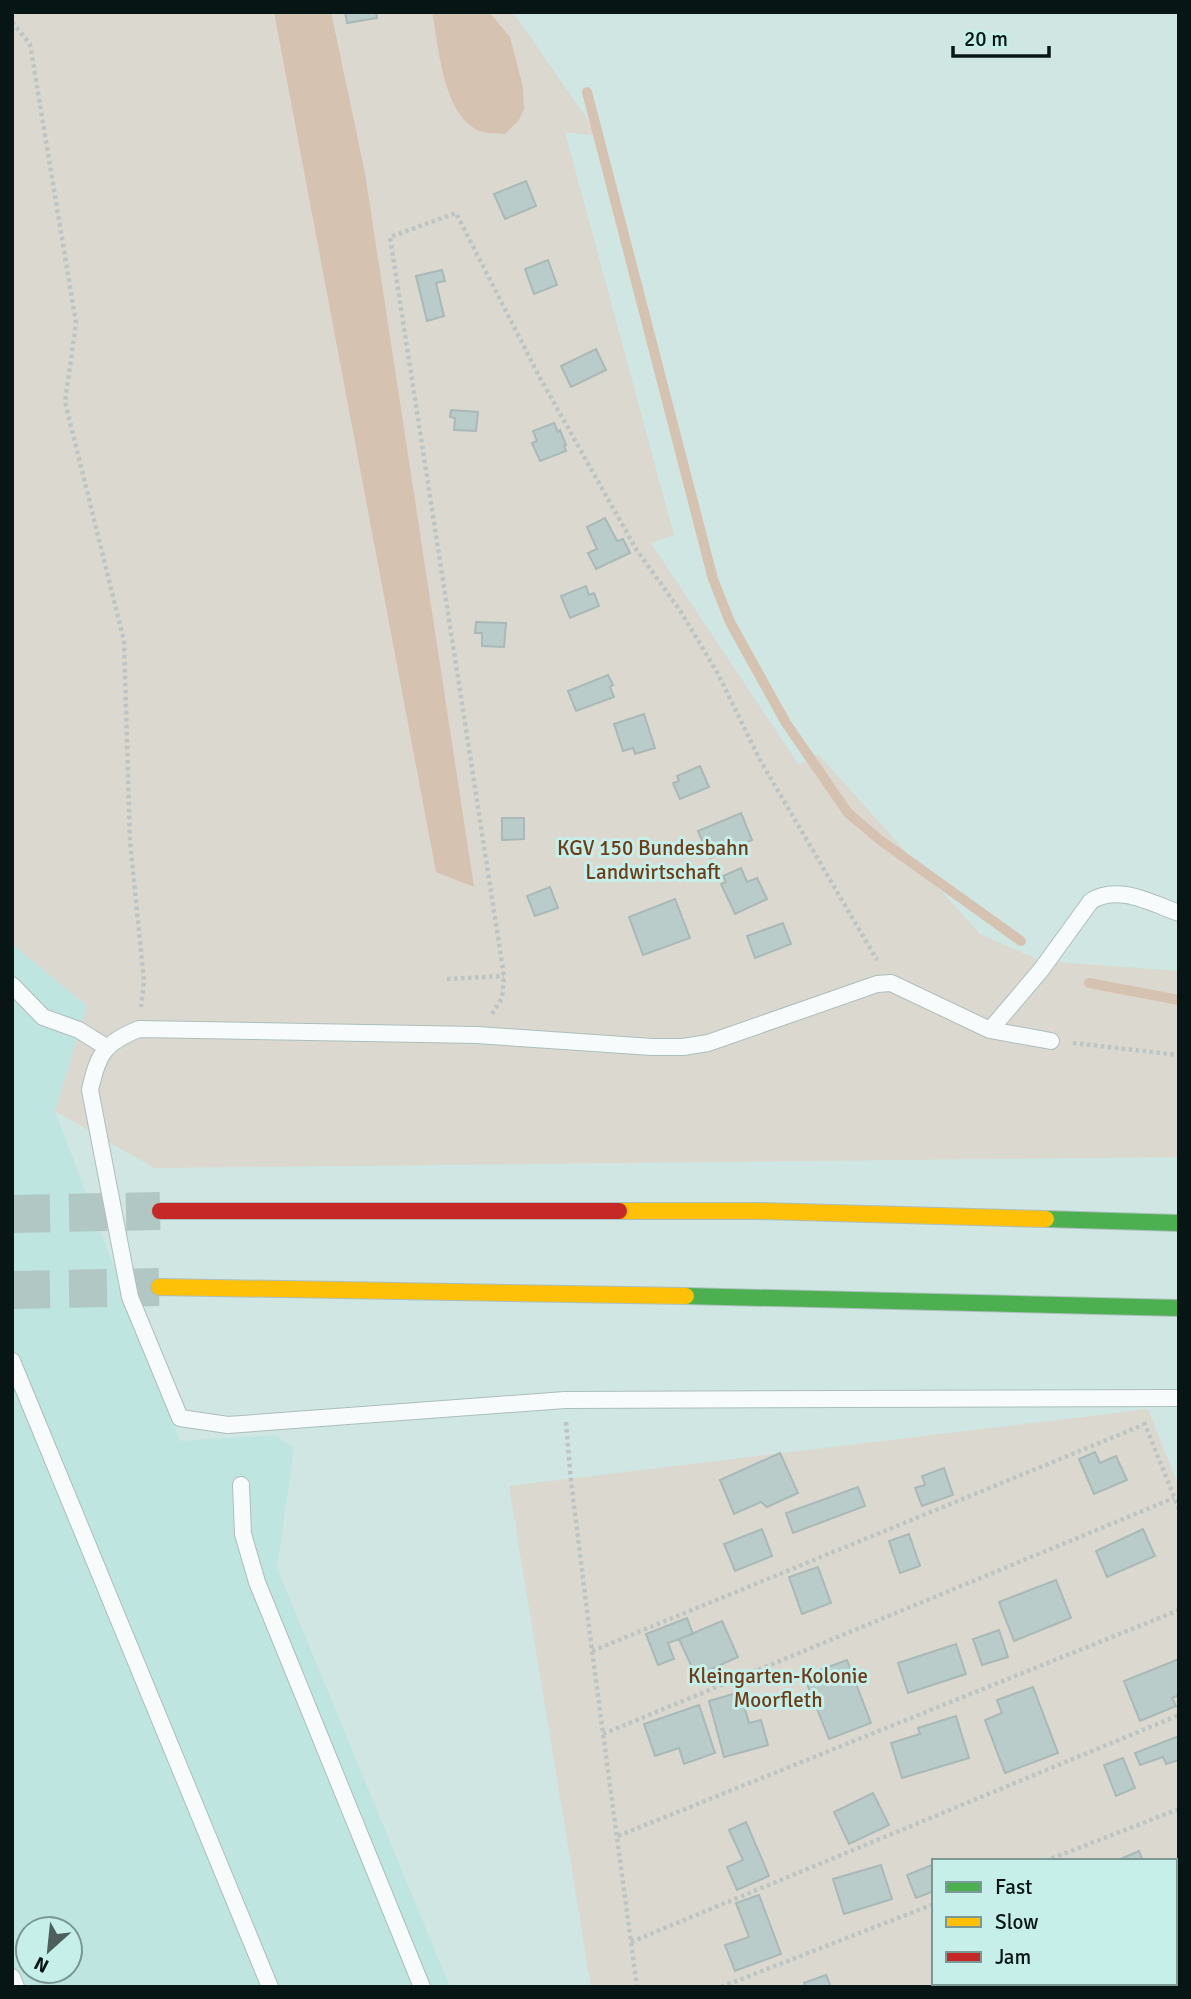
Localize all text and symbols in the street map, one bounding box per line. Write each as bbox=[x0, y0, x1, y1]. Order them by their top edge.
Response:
scale bar bbox=[953, 14, 1049, 58]
text: 20 m bbox=[964, 26, 1008, 52]
park label: KGV 150 Bundesbahn Landwirtschaft bbox=[557, 835, 749, 885]
park label: Kleingarten-Kolonie Moorfleth bbox=[688, 1663, 868, 1713]
legend bbox=[932, 1859, 1177, 1985]
text: Fast bbox=[995, 1874, 1032, 1900]
text: Slow bbox=[995, 1909, 1039, 1935]
north arrow bbox=[14, 1915, 84, 1985]
text: Jam bbox=[995, 1944, 1031, 1970]
text: N bbox=[30, 1951, 53, 1978]

